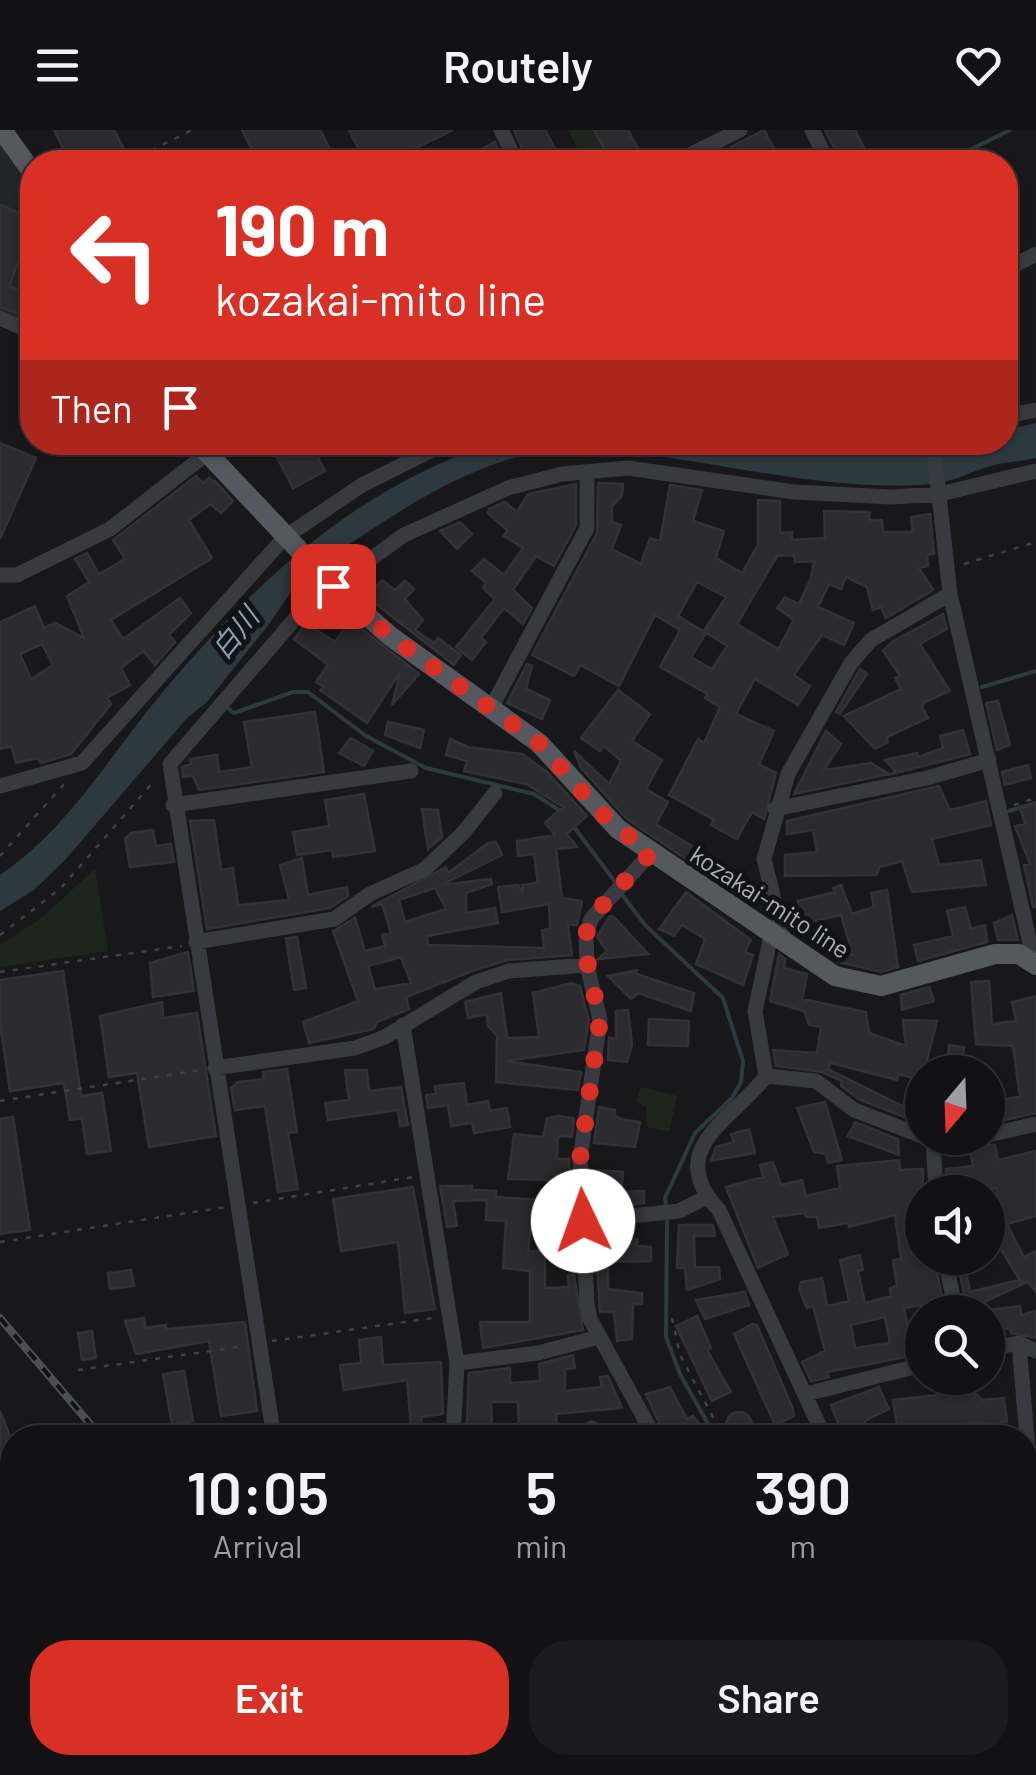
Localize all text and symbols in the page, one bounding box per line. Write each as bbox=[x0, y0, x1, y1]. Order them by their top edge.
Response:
icon: menu bbox=[30, 38, 85, 93]
text: Routely bbox=[443, 38, 593, 92]
icon: heart bbox=[951, 38, 1006, 93]
text: 190 m bbox=[215, 186, 389, 270]
icon: left bbox=[50, 190, 180, 320]
text: kozakai-mito line bbox=[215, 271, 546, 325]
icon: arrive bbox=[153, 380, 208, 435]
text: Then bbox=[50, 385, 133, 431]
pin bbox=[291, 544, 376, 629]
icon: arrive bbox=[306, 559, 361, 614]
water label: 白川 bbox=[203, 598, 267, 665]
street label: kozakai-mito line bbox=[685, 838, 856, 964]
north arrow bbox=[905, 1055, 1005, 1155]
map controls bbox=[905, 1055, 1005, 1395]
position arrow bbox=[531, 1169, 635, 1273]
button: sound bbox=[905, 1175, 1005, 1275]
button: search bbox=[905, 1295, 1005, 1395]
text: 10:05 bbox=[187, 1455, 329, 1527]
text: 5 bbox=[526, 1455, 557, 1527]
text: 390 bbox=[754, 1455, 851, 1527]
text: Arrival bbox=[213, 1526, 302, 1564]
text: min bbox=[515, 1526, 567, 1564]
text: m bbox=[789, 1526, 816, 1564]
button: Exit bbox=[30, 1640, 509, 1755]
button: Share bbox=[529, 1640, 1008, 1755]

